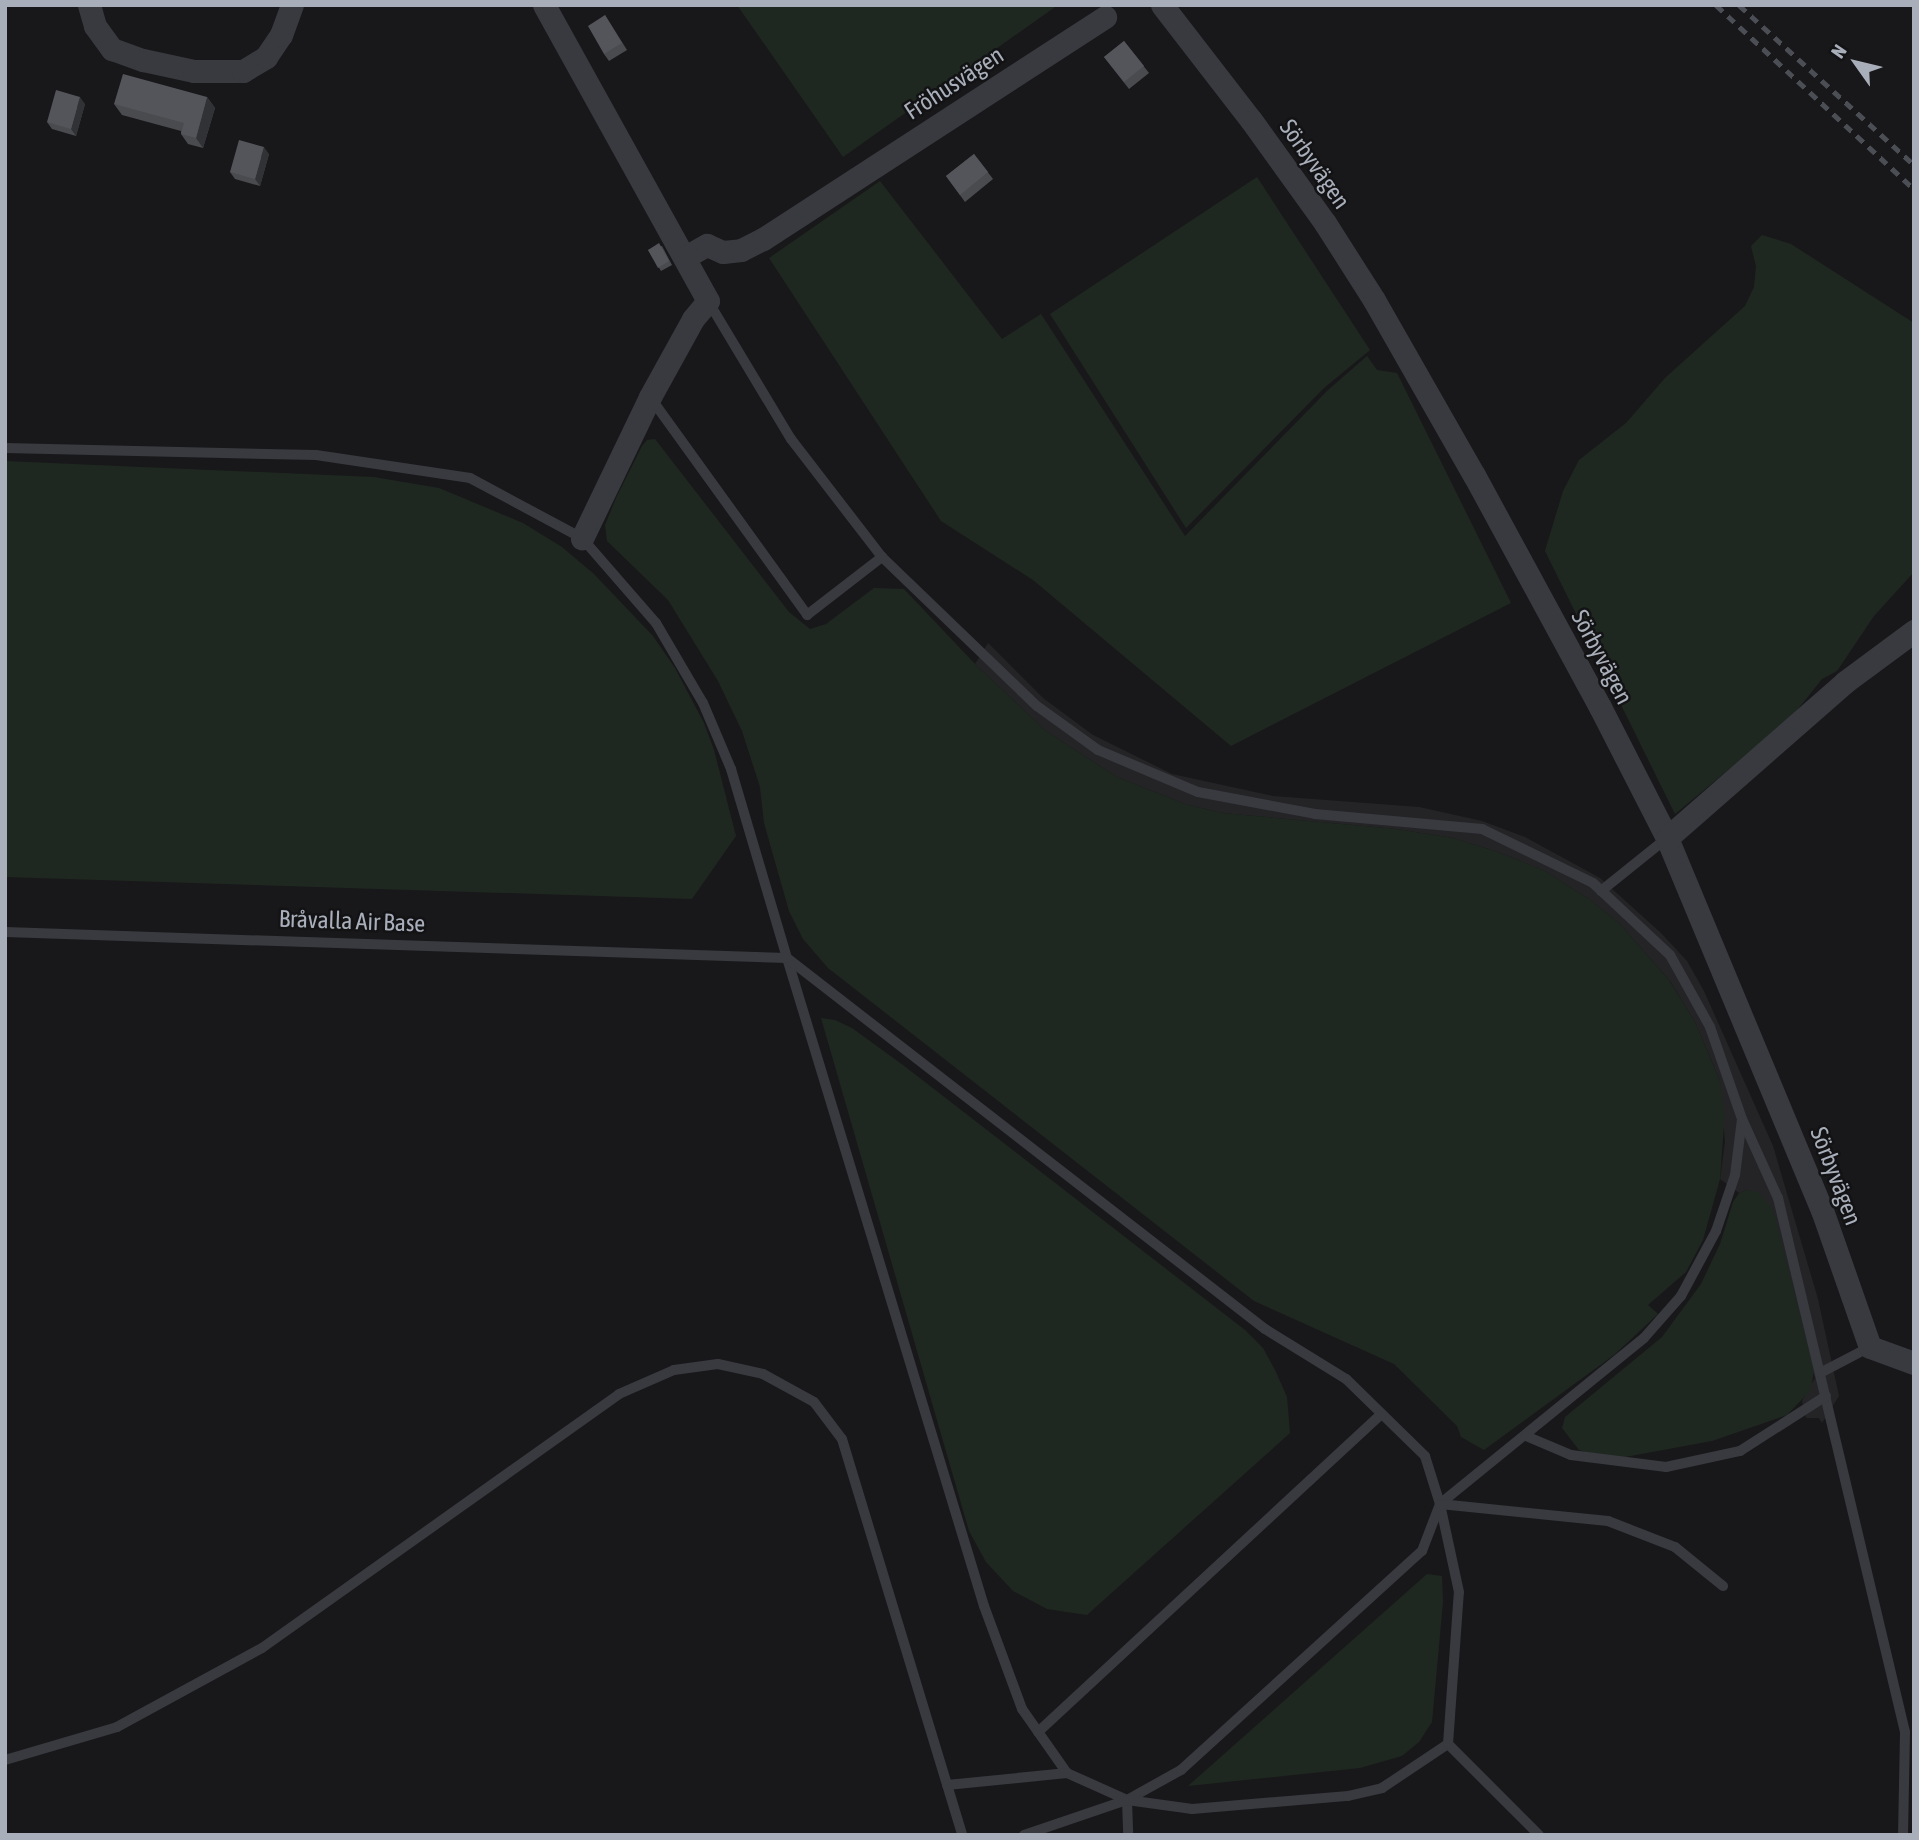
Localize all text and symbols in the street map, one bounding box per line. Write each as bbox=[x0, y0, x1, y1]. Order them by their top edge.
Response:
north arrow bbox=[1821, 28, 1891, 98]
street label: Fröhusvägen bbox=[899, 40, 1009, 126]
text: N bbox=[1826, 40, 1851, 62]
street label: Sörbyvägen bbox=[1274, 114, 1356, 214]
street label: Sörbyvägen bbox=[1565, 605, 1639, 709]
street label: Bråvalla Air Base bbox=[278, 904, 426, 938]
street label: Sörbyvägen bbox=[1804, 1123, 1868, 1229]

